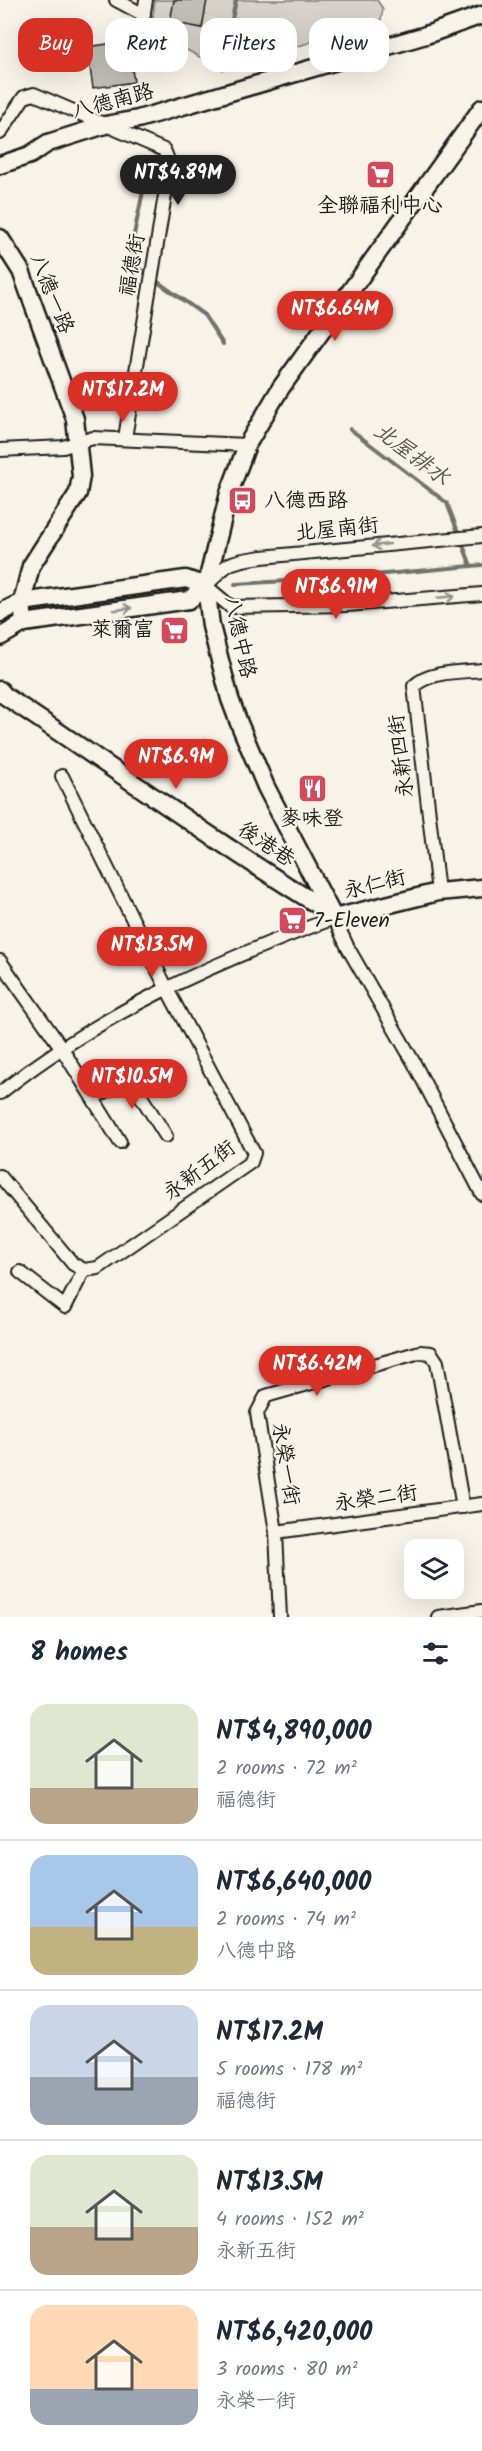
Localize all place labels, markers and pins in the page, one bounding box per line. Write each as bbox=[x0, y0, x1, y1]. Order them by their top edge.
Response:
pin: NT$4.89M bbox=[116, 155, 240, 206]
supermarket icon: 全聯福利中心 bbox=[364, 159, 396, 191]
place label: 全聯福利中心 bbox=[317, 190, 443, 223]
pin: NT$6.64M bbox=[273, 291, 397, 342]
pin: NT$17.2M bbox=[61, 372, 185, 423]
bus stop icon: 八德西路 bbox=[227, 485, 259, 517]
place label: 八德西路 bbox=[264, 485, 348, 518]
pin: NT$6.91M bbox=[274, 569, 398, 620]
place label: 萊爾富 bbox=[91, 614, 154, 647]
supermarket icon: 萊爾富 bbox=[159, 614, 191, 646]
pin: NT$6.9M bbox=[121, 739, 231, 790]
restaurant icon: 麥味登 bbox=[296, 772, 328, 804]
place label: 麥味登 bbox=[281, 803, 344, 836]
supermarket icon: 7-Eleven bbox=[277, 905, 309, 937]
place label: 7-Eleven bbox=[314, 905, 390, 938]
pin: NT$13.5M bbox=[90, 927, 214, 978]
pin: NT$10.5M bbox=[70, 1059, 194, 1110]
pin: NT$6.42M bbox=[255, 1346, 379, 1397]

